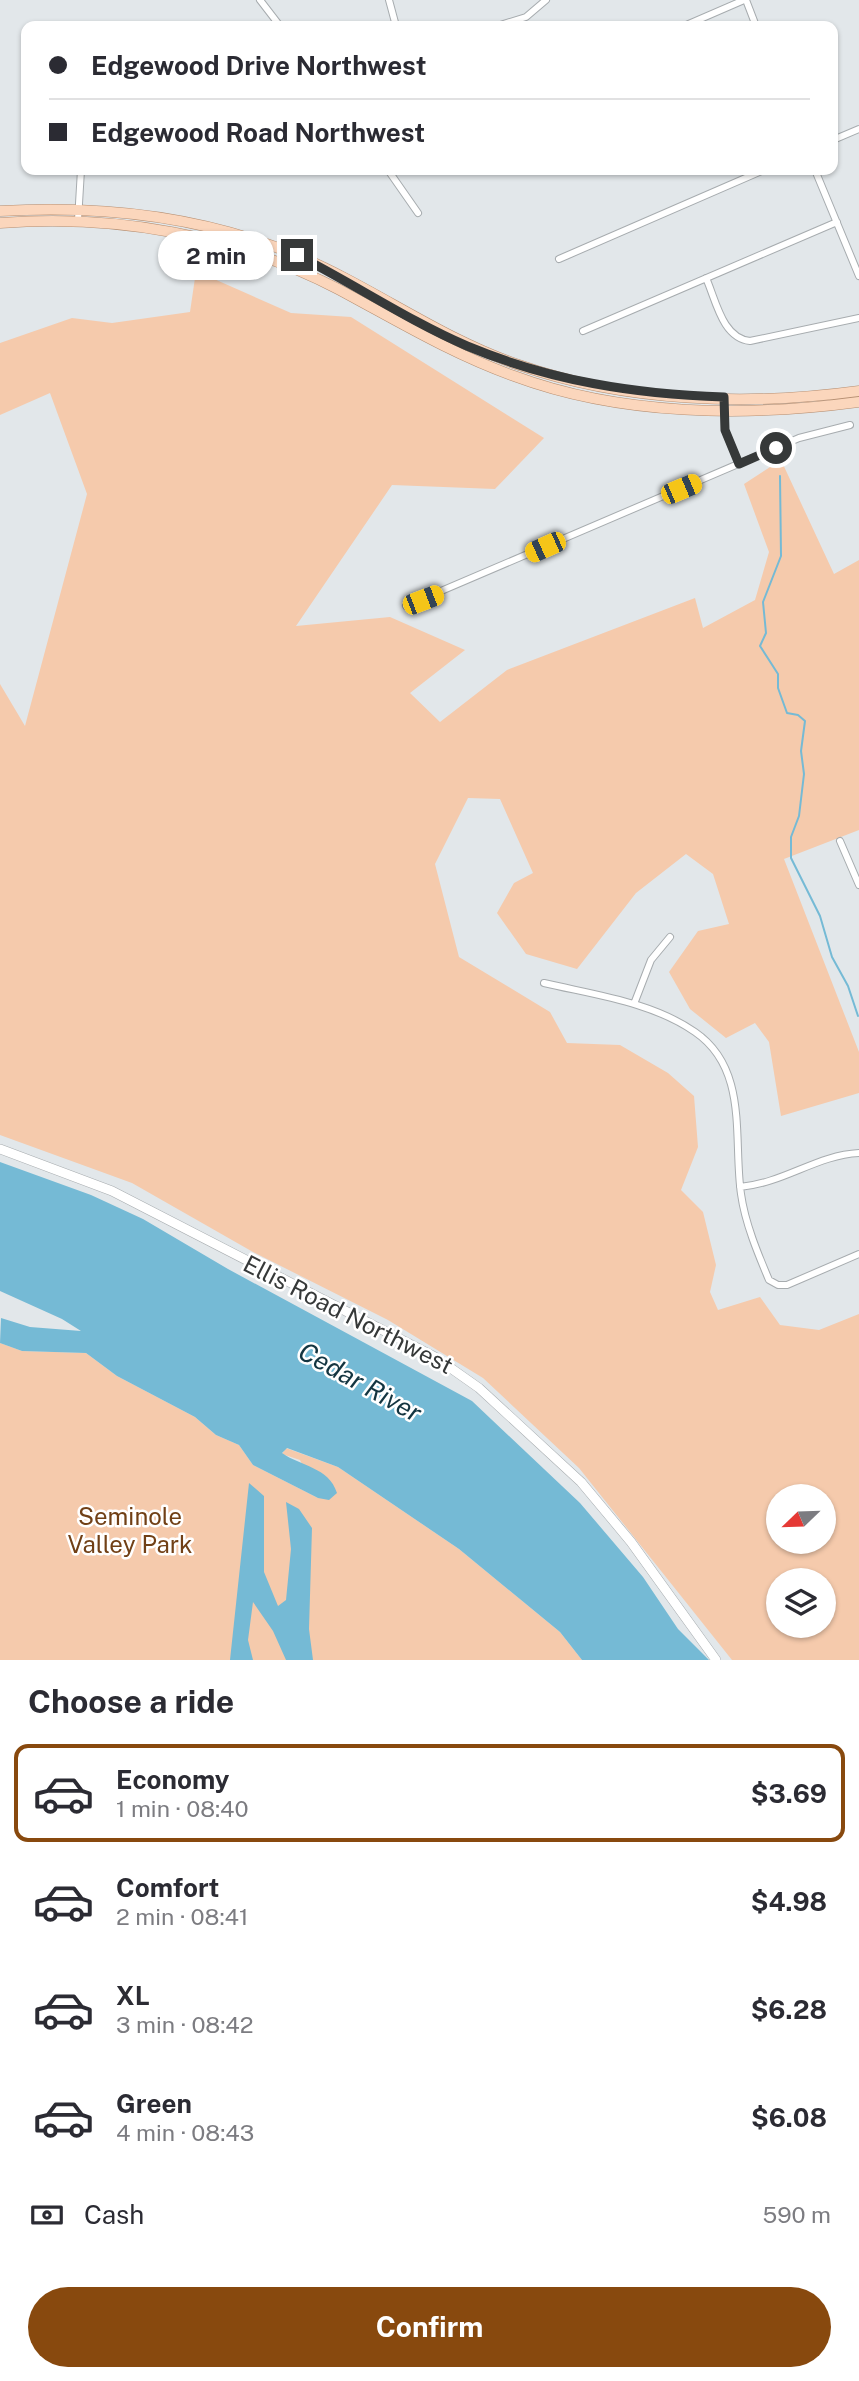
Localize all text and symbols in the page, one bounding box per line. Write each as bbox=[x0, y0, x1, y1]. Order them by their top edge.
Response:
text: Edgewood Drive Northwest bbox=[91, 50, 427, 81]
text: Edgewood Road Northwest bbox=[91, 117, 425, 148]
callout: 2 min bbox=[157, 230, 272, 280]
route end bbox=[281, 239, 313, 271]
text: 2 min bbox=[186, 242, 246, 269]
route start bbox=[760, 432, 792, 464]
car bbox=[658, 471, 705, 507]
car bbox=[522, 529, 569, 565]
car bbox=[400, 583, 447, 617]
street label: Ellis Road Northwest bbox=[239, 1249, 458, 1379]
water label: Cedar River bbox=[293, 1335, 427, 1428]
north arrow bbox=[766, 1484, 836, 1554]
map controls bbox=[766, 1484, 836, 1638]
park label: Seminole Valley Park bbox=[67, 1502, 193, 1558]
button: layers bbox=[766, 1568, 836, 1638]
text: Choose a ride bbox=[28, 1683, 234, 1720]
icon: car bbox=[32, 1762, 95, 1825]
text: Economy bbox=[116, 1764, 229, 1795]
text: $3.69 bbox=[751, 1778, 827, 1809]
text: 1 min · 08:40 bbox=[116, 1795, 249, 1822]
icon: car bbox=[32, 1870, 95, 1933]
text: Comfort bbox=[116, 1872, 219, 1903]
text: $4.98 bbox=[751, 1886, 827, 1917]
text: 2 min · 08:41 bbox=[116, 1903, 248, 1930]
icon: car bbox=[32, 1978, 95, 2041]
text: XL bbox=[116, 1980, 150, 2011]
text: $6.28 bbox=[751, 1994, 827, 2025]
text: 3 min · 08:42 bbox=[116, 2011, 253, 2038]
icon: car bbox=[32, 2086, 95, 2149]
text: Green bbox=[116, 2088, 192, 2119]
text: $6.08 bbox=[751, 2102, 827, 2133]
text: 4 min · 08:43 bbox=[116, 2119, 254, 2146]
icon: cash bbox=[28, 2196, 66, 2234]
text: Cash bbox=[84, 2199, 144, 2230]
text: 590 m bbox=[762, 2201, 831, 2228]
button: Confirm bbox=[28, 2287, 831, 2367]

